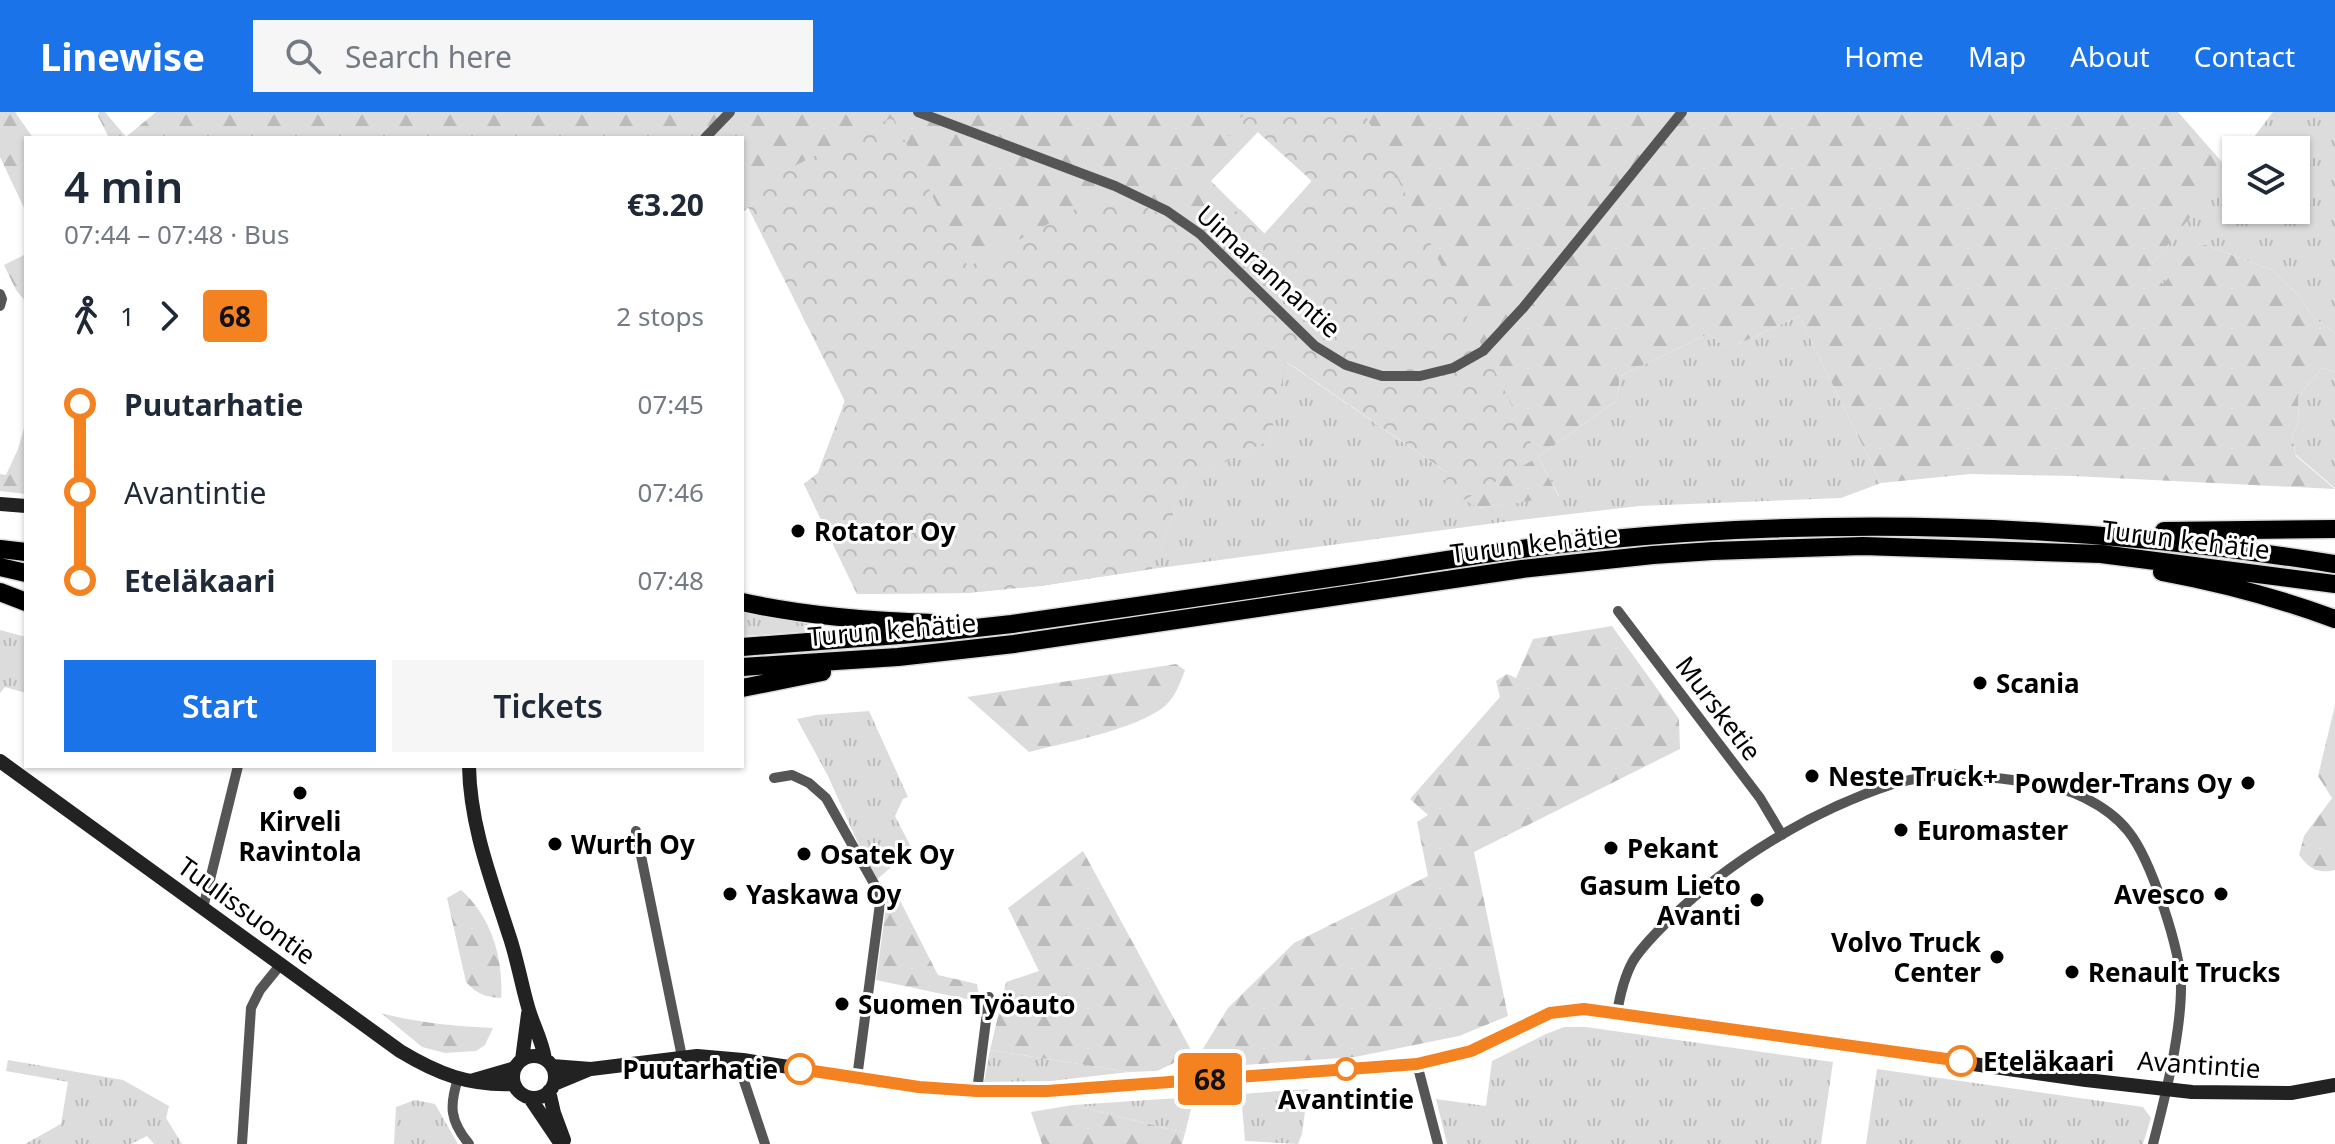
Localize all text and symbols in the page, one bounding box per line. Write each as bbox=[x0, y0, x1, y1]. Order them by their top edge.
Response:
search box bbox=[253, 20, 813, 92]
text: Linewise bbox=[40, 30, 205, 82]
icon: search bbox=[281, 34, 325, 78]
text: Search here bbox=[345, 36, 512, 77]
text: Home bbox=[1844, 37, 1924, 75]
text: Map bbox=[1968, 37, 2026, 75]
text: About bbox=[2070, 37, 2150, 75]
text: Contact bbox=[2194, 37, 2295, 75]
map controls bbox=[2222, 136, 2310, 224]
button: layers bbox=[2222, 136, 2310, 224]
text: 4 min bbox=[64, 156, 183, 216]
text: €3.20 bbox=[627, 184, 704, 225]
street label: Uimarannantie bbox=[1189, 196, 1349, 346]
text: 07:44 – 07:48 · Bus bbox=[64, 216, 289, 252]
icon: walk bbox=[64, 294, 108, 338]
icon: forward bbox=[147, 294, 191, 338]
text: 68 bbox=[219, 297, 251, 335]
text: 1 bbox=[120, 298, 135, 334]
text: 2 stops bbox=[616, 298, 704, 334]
text: Puutarhatie bbox=[124, 384, 303, 425]
text: 07:45 bbox=[638, 386, 704, 422]
text: Avantintie bbox=[124, 472, 266, 513]
text: 07:46 bbox=[638, 474, 704, 510]
street label: Turun kehätie bbox=[2100, 511, 2272, 567]
place label: Rotator Oy bbox=[814, 513, 956, 549]
street label: Turun kehätie bbox=[1448, 515, 1620, 571]
marker: Rotator Oy bbox=[789, 522, 807, 540]
text: Eteläkaari bbox=[124, 560, 276, 601]
text: 07:48 bbox=[638, 562, 704, 598]
street label: Turun kehätie bbox=[806, 604, 978, 654]
street label: Mursketie bbox=[1668, 648, 1770, 768]
button: Start bbox=[64, 660, 376, 752]
button: Tickets bbox=[392, 660, 704, 752]
place label: Scania bbox=[1996, 665, 2080, 701]
marker: Scania bbox=[1971, 674, 1989, 692]
place label: Neste Truck+ bbox=[1828, 758, 1998, 794]
place label: Powder-Trans Oy bbox=[2015, 765, 2232, 801]
marker: Neste Truck+ bbox=[1803, 767, 1821, 785]
marker: Powder-Trans Oy bbox=[2239, 774, 2257, 792]
marker: Kirveli Ravintola bbox=[291, 784, 309, 802]
place label: Kirveli Ravintola bbox=[238, 803, 362, 869]
place label: Euromaster bbox=[1917, 812, 2069, 848]
marker: Euromaster bbox=[1892, 821, 1910, 839]
place label: Wurth Oy bbox=[571, 826, 695, 862]
place label: Pekant bbox=[1627, 830, 1719, 866]
marker: Wurth Oy bbox=[546, 835, 564, 853]
place label: Osatek Oy bbox=[820, 836, 954, 872]
marker: Pekant bbox=[1602, 839, 1620, 857]
marker: Osatek Oy bbox=[795, 845, 813, 863]
street label: Tuulissuontie bbox=[171, 848, 323, 972]
place label: Gasum Lieto Avanti bbox=[1579, 867, 1741, 933]
place label: Yaskawa Oy bbox=[746, 876, 901, 912]
place label: Avesco bbox=[2114, 876, 2205, 912]
marker: Yaskawa Oy bbox=[721, 885, 739, 903]
marker: Avesco bbox=[2212, 885, 2230, 903]
marker: Gasum Lieto Avanti bbox=[1748, 891, 1766, 909]
place label: Volvo Truck Center bbox=[1831, 924, 1982, 990]
marker: Volvo Truck Center bbox=[1988, 948, 2006, 966]
place label: Renault Trucks bbox=[2088, 954, 2281, 990]
marker: Renault Trucks bbox=[2063, 963, 2081, 981]
place label: Suomen Työauto bbox=[858, 986, 1076, 1022]
marker: Suomen Työauto bbox=[833, 995, 851, 1013]
street label: Avantintie bbox=[2136, 1042, 2262, 1086]
place label: Eteläkaari bbox=[1983, 1043, 2114, 1079]
marker: Eteläkaari bbox=[1946, 1046, 1976, 1076]
place label: Puutarhatie bbox=[623, 1051, 778, 1087]
line badge: 68 bbox=[1174, 1053, 1246, 1105]
marker: Puutarhatie bbox=[785, 1054, 815, 1084]
marker: Avantintie bbox=[1335, 1058, 1357, 1080]
text: 68 bbox=[1194, 1060, 1226, 1098]
place label: Avantintie bbox=[1278, 1081, 1414, 1117]

